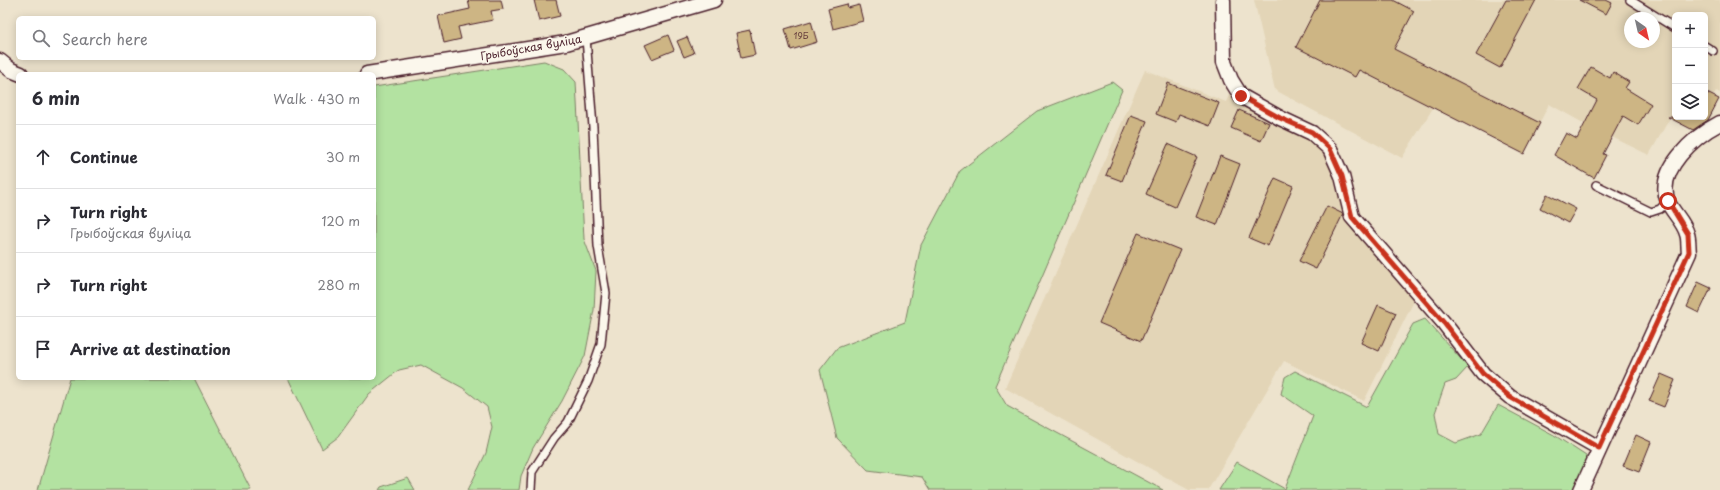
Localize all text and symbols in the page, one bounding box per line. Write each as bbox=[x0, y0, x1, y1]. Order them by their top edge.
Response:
north arrow bbox=[1624, 12, 1660, 48]
map controls bbox=[1672, 12, 1708, 120]
button: + bbox=[1672, 12, 1708, 48]
search box bbox=[16, 16, 376, 60]
icon: search bbox=[30, 27, 52, 49]
text: Search here bbox=[62, 27, 148, 50]
house number: 19Б bbox=[793, 28, 809, 42]
street label: Грыбоўская вуліца bbox=[479, 30, 583, 64]
button: − bbox=[1672, 48, 1708, 84]
button: layers bbox=[1672, 84, 1708, 120]
text: 6 min bbox=[32, 85, 80, 111]
route end bbox=[1232, 87, 1250, 105]
text: Walk · 430 m bbox=[273, 89, 360, 108]
text: Continue bbox=[70, 145, 138, 168]
icon: ahead bbox=[32, 146, 54, 168]
text: 30 m bbox=[326, 147, 360, 166]
route start bbox=[1659, 192, 1677, 210]
text: Turn right bbox=[70, 200, 147, 223]
icon: right bbox=[32, 210, 54, 232]
text: 120 m bbox=[321, 211, 360, 230]
text: Грыбоўская вуліца bbox=[70, 223, 191, 242]
text: Turn right bbox=[70, 273, 147, 296]
icon: right bbox=[32, 274, 54, 296]
text: 280 m bbox=[318, 275, 360, 294]
text: Arrive at destination bbox=[70, 337, 231, 360]
icon: arrive bbox=[32, 338, 54, 360]

